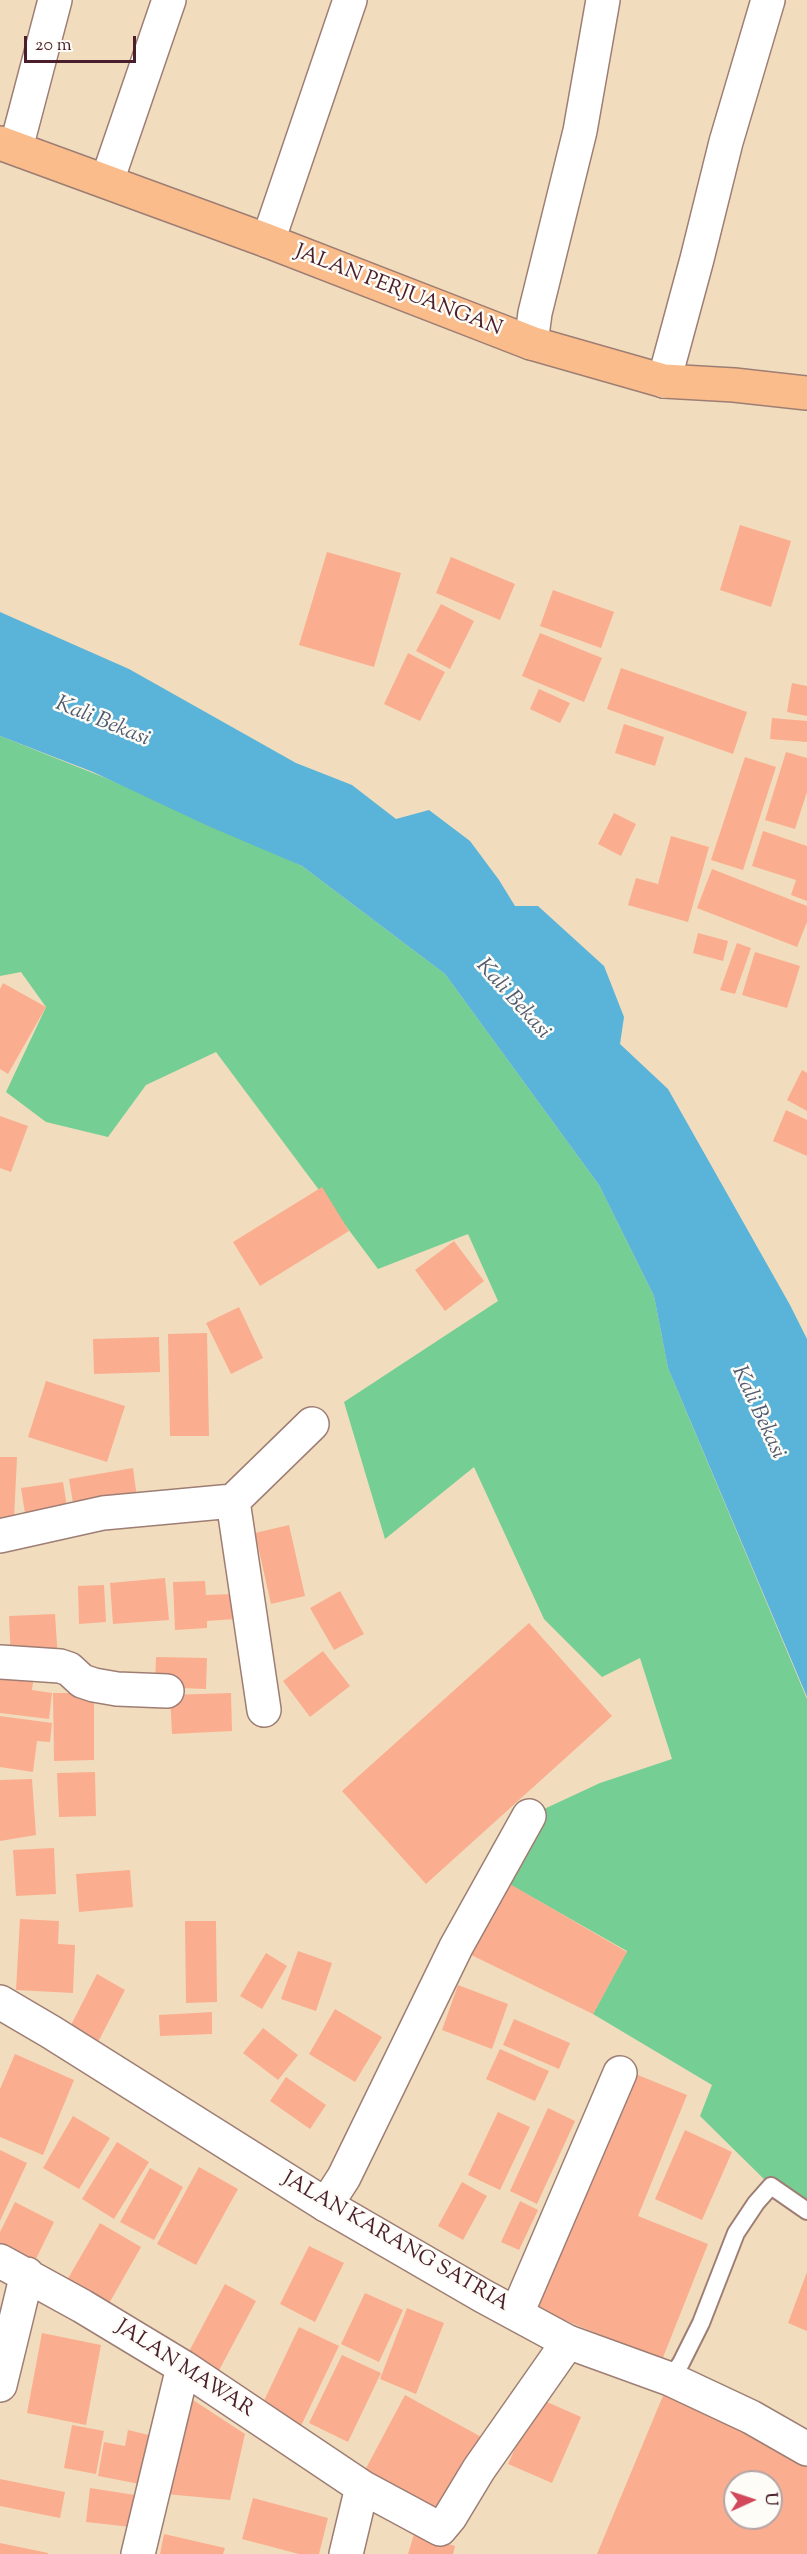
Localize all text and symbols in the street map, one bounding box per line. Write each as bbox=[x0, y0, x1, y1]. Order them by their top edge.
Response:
scale bar bbox=[27, 24, 140, 62]
text: 20 m bbox=[35, 33, 72, 59]
street label: JALAN PERJUANGAN bbox=[291, 241, 505, 343]
water label: Kali Bekasi bbox=[51, 692, 153, 754]
water label: Kali Bekasi bbox=[469, 954, 555, 1046]
water label: Kali Bekasi bbox=[724, 1362, 790, 1464]
street label: JALAN KARANG SATRIA bbox=[277, 2168, 513, 2318]
street label: JALAN MAWAR bbox=[110, 2316, 258, 2424]
north arrow bbox=[723, 2470, 783, 2530]
text: U bbox=[758, 2492, 781, 2506]

